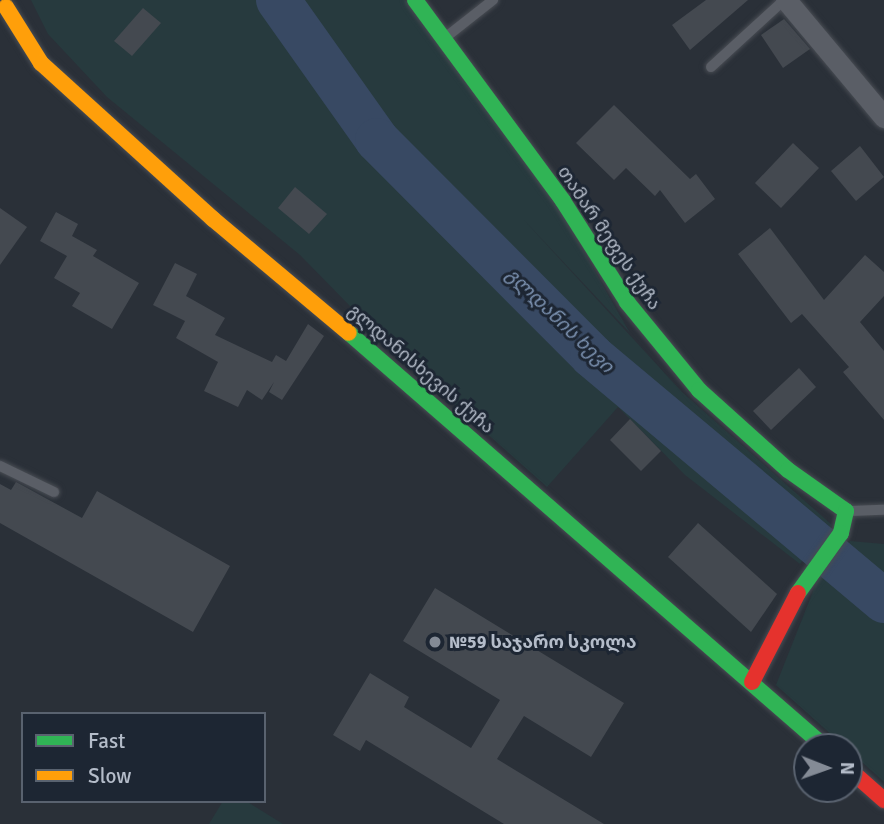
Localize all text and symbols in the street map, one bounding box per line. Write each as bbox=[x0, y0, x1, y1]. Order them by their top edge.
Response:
street label: თამარ მეფეს ქუჩა bbox=[553, 162, 665, 314]
water label: გლდანის ხევი bbox=[500, 264, 618, 378]
street label: გლდანისხევის ქუჩა bbox=[344, 300, 498, 438]
place label: №59 საჯარო სკოლა bbox=[449, 631, 636, 653]
marker: №59 საჯარო სკოლა bbox=[427, 634, 443, 650]
legend bbox=[21, 712, 266, 803]
text: Fast bbox=[88, 728, 125, 754]
north arrow bbox=[793, 733, 863, 803]
text: N bbox=[835, 762, 859, 775]
text: Slow bbox=[88, 763, 132, 789]

